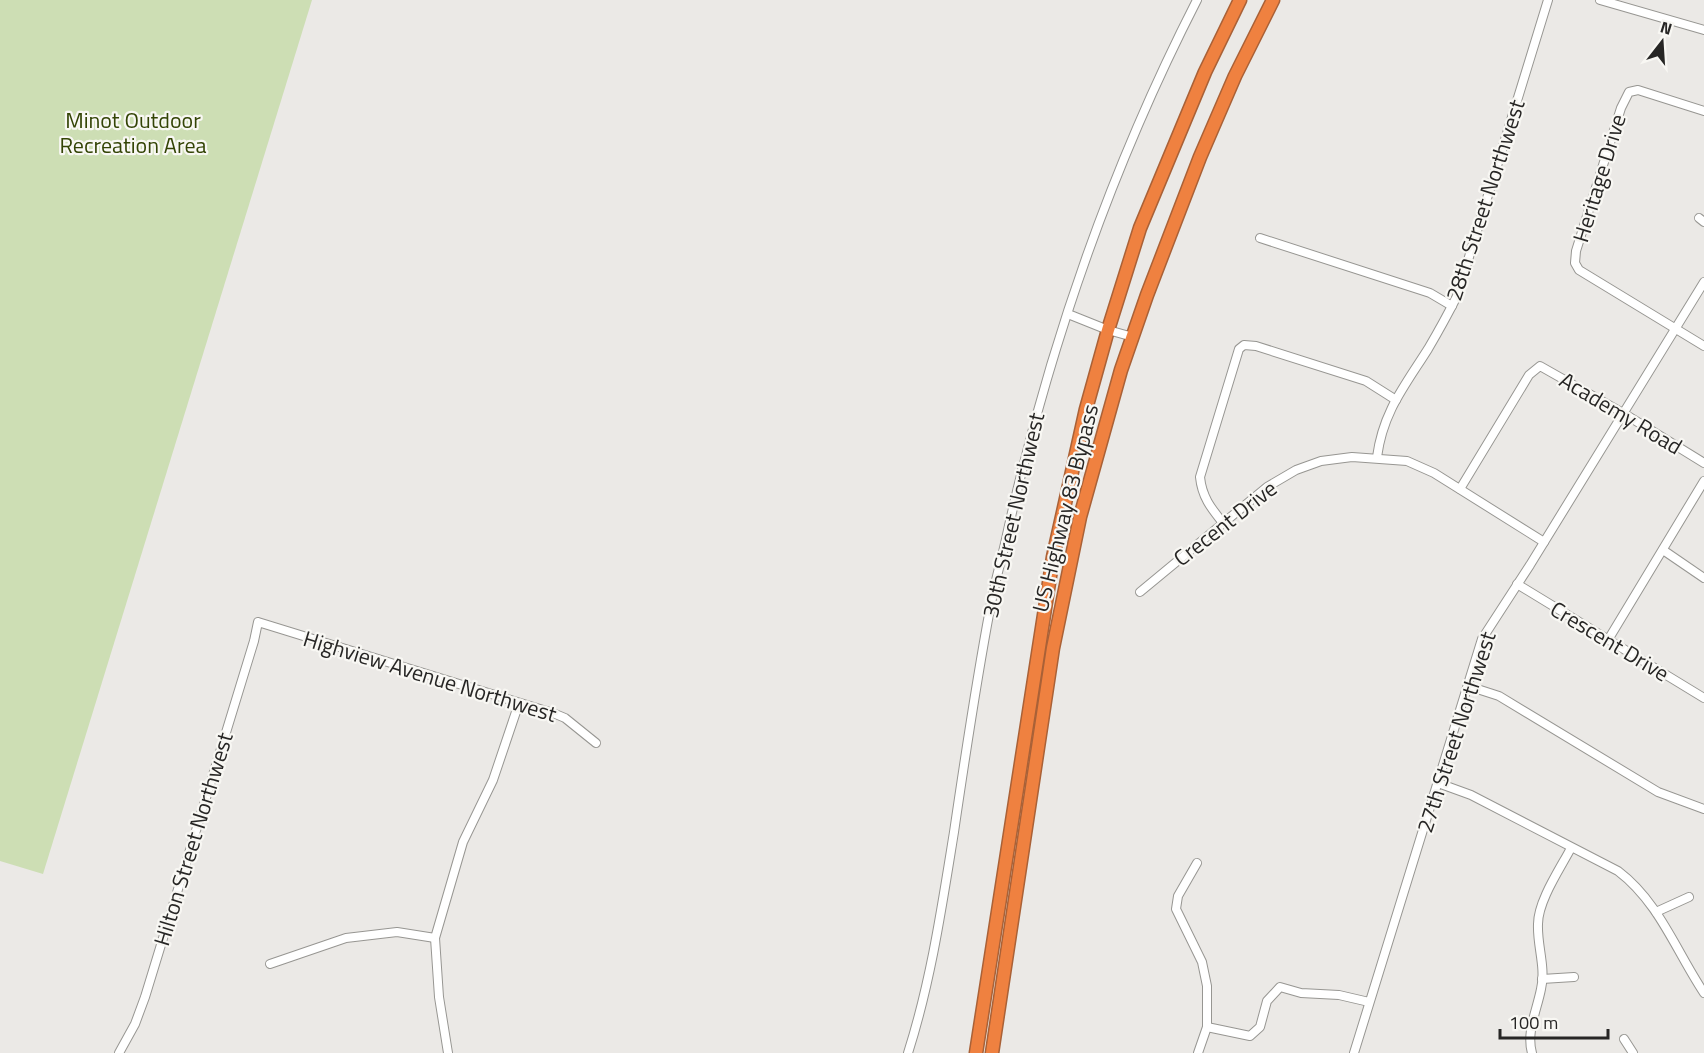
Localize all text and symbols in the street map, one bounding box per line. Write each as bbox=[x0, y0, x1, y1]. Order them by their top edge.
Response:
north arrow bbox=[1632, 12, 1692, 72]
text: N bbox=[1658, 15, 1675, 41]
street label: 28th Street Northwest bbox=[1436, 95, 1534, 305]
park label: Minot Outdoor Recreation Area bbox=[59, 103, 207, 162]
street label: Heritage Drive bbox=[1563, 110, 1635, 246]
street label: Academy Road bbox=[1553, 363, 1689, 463]
street label: US Highway 83 Bypass bbox=[1023, 400, 1107, 616]
street label: 30th Street Northwest bbox=[973, 409, 1053, 621]
street label: Crecent Drive bbox=[1166, 472, 1284, 574]
street label: Crescent Drive bbox=[1544, 592, 1676, 690]
street label: Highview Avenue Northwest bbox=[299, 621, 561, 731]
street label: 27th Street Northwest bbox=[1407, 627, 1505, 837]
street label: Hilton Street Northwest bbox=[144, 728, 242, 950]
scale bar bbox=[1500, 1002, 1608, 1040]
text: 100 m bbox=[1509, 1009, 1558, 1036]

